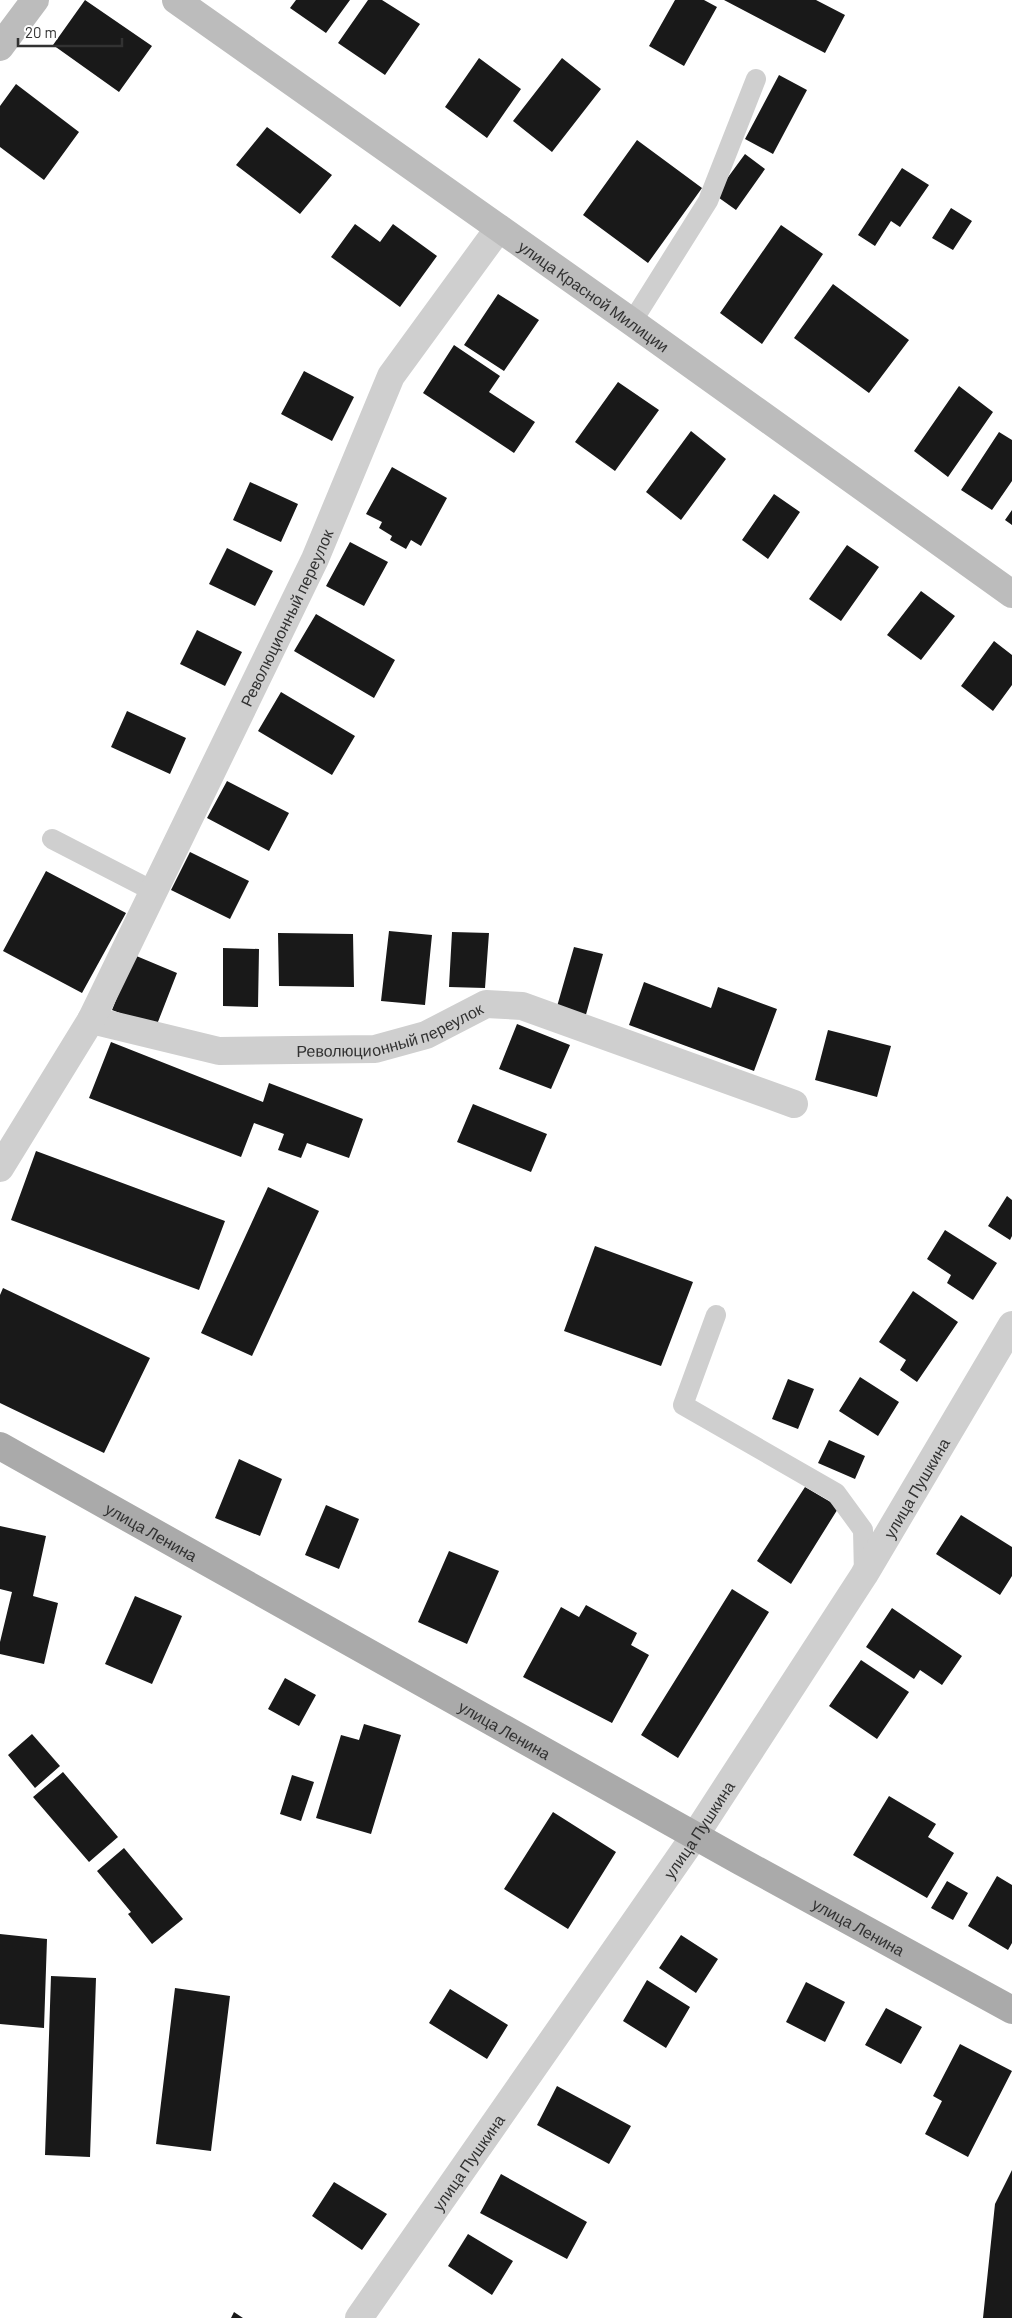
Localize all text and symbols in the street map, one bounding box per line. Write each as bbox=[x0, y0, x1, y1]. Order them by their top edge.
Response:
scale bar bbox=[18, 15, 121, 47]
text: 20 m bbox=[25, 23, 57, 41]
street label: улица Красной Милиции bbox=[515, 236, 673, 355]
street label: Революционный переулок bbox=[236, 525, 336, 709]
street label: Революционный переулок bbox=[296, 998, 487, 1060]
street label: улица Пушкина bbox=[879, 1434, 953, 1541]
street label: улица Ленина bbox=[103, 1498, 201, 1564]
street label: улица Ленина bbox=[456, 1696, 554, 1763]
street label: улица Пушкина bbox=[659, 1777, 738, 1882]
street label: улица Ленина bbox=[810, 1893, 908, 1959]
street label: улица Пушкина bbox=[427, 2110, 508, 2214]

